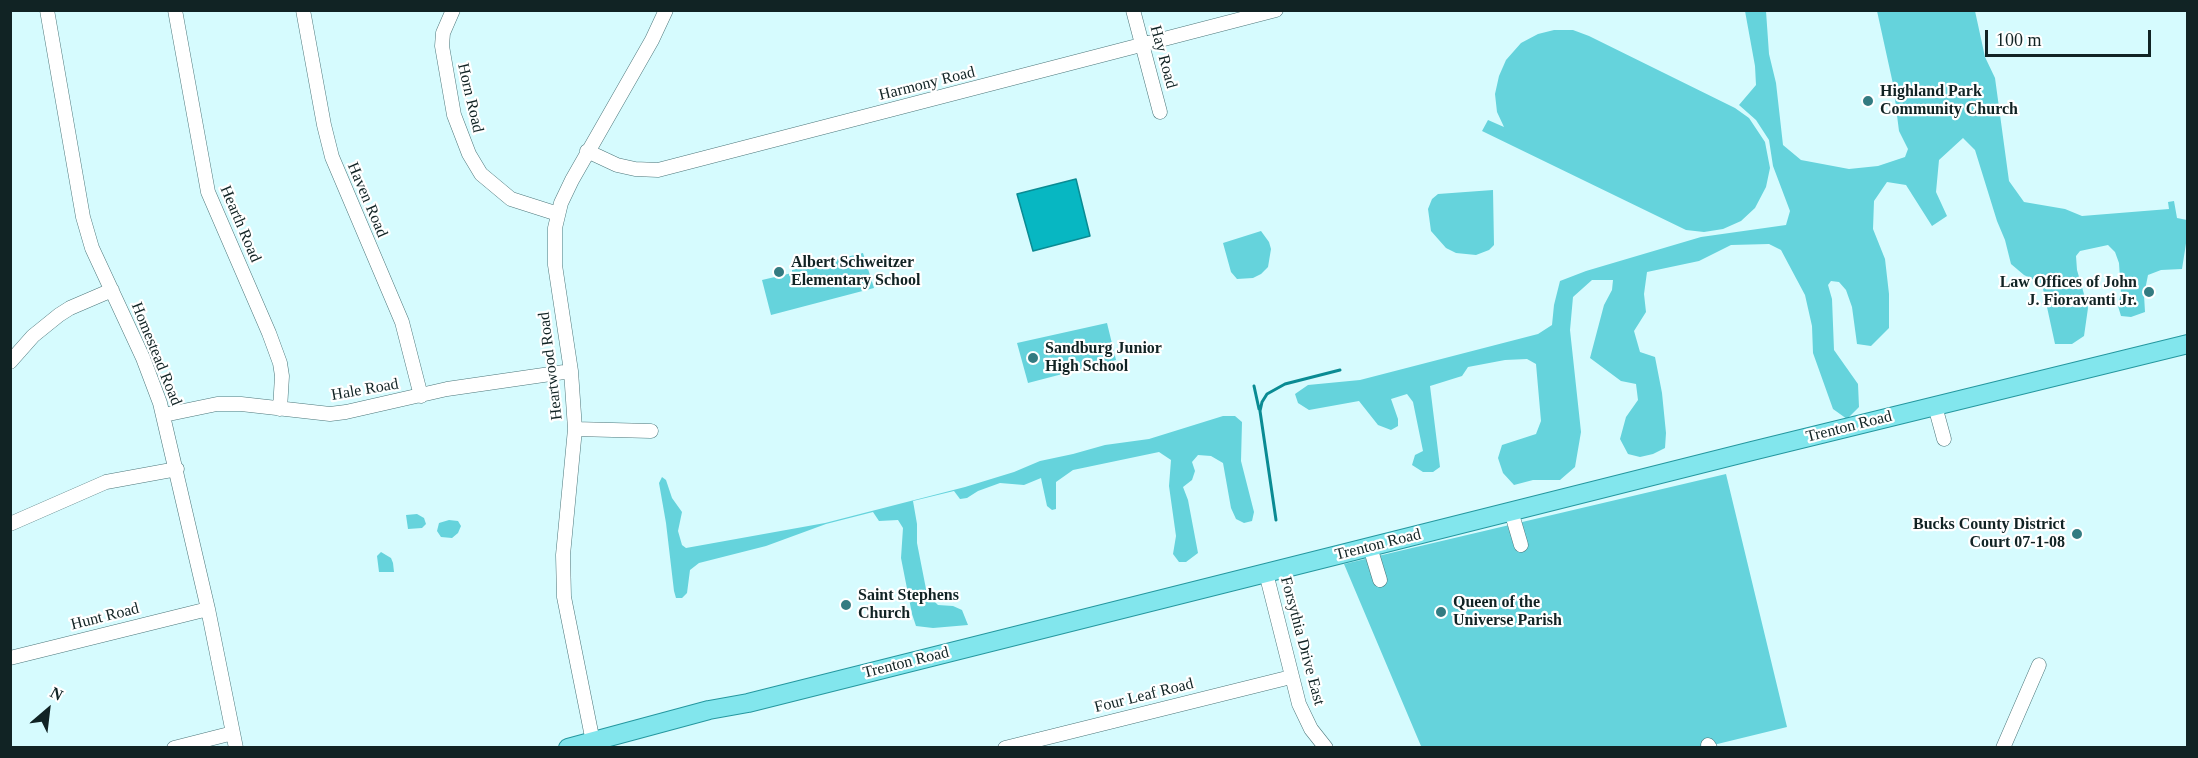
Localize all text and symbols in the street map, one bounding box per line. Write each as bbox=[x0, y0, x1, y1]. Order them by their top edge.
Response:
scale bar bbox=[1988, 18, 2154, 56]
street label: Hay Road bbox=[1145, 23, 1181, 91]
text: 100 m bbox=[1996, 30, 2042, 50]
street label: Horn Road bbox=[453, 61, 487, 135]
street label: Harmony Road bbox=[877, 63, 977, 105]
place label: Highland Park Community Church bbox=[1880, 82, 2018, 120]
marker: Highland Park Community Church bbox=[1861, 94, 1875, 108]
street label: Haven Road bbox=[343, 160, 391, 240]
street label: Hearth Road bbox=[215, 183, 265, 265]
place label: Albert Schweitzer Elementary School bbox=[791, 253, 920, 291]
marker: Albert Schweitzer Elementary School bbox=[772, 265, 786, 279]
place label: Law Offices of John J. Fioravanti Jr. bbox=[2000, 273, 2137, 311]
marker: Law Offices of John J. Fioravanti Jr. bbox=[2142, 285, 2156, 299]
street label: Homestead Road bbox=[127, 300, 185, 408]
street label: Heartwood Road bbox=[535, 311, 567, 421]
place label: Sandburg Junior High School bbox=[1045, 339, 1162, 377]
marker: Sandburg Junior High School bbox=[1026, 351, 1040, 365]
street label: Hale Road bbox=[330, 375, 400, 405]
street label: Trenton Road bbox=[1804, 407, 1894, 447]
place label: Bucks County District Court 07-1-08 bbox=[1913, 515, 2065, 553]
street label: Trenton Road bbox=[1333, 525, 1423, 565]
marker: Bucks County District Court 07-1-08 bbox=[2070, 527, 2084, 541]
street label: Forsythia Drive East bbox=[1276, 575, 1328, 707]
place label: Saint Stephens Church bbox=[858, 586, 959, 624]
place label: Queen of the Universe Parish bbox=[1453, 593, 1562, 631]
marker: Saint Stephens Church bbox=[839, 598, 853, 612]
street label: Hunt Road bbox=[69, 599, 141, 635]
marker: Queen of the Universe Parish bbox=[1434, 605, 1448, 619]
street label: Trenton Road bbox=[861, 643, 951, 683]
street label: Four Leaf Road bbox=[1093, 674, 1195, 718]
north arrow bbox=[18, 680, 78, 740]
text: N bbox=[48, 683, 66, 704]

